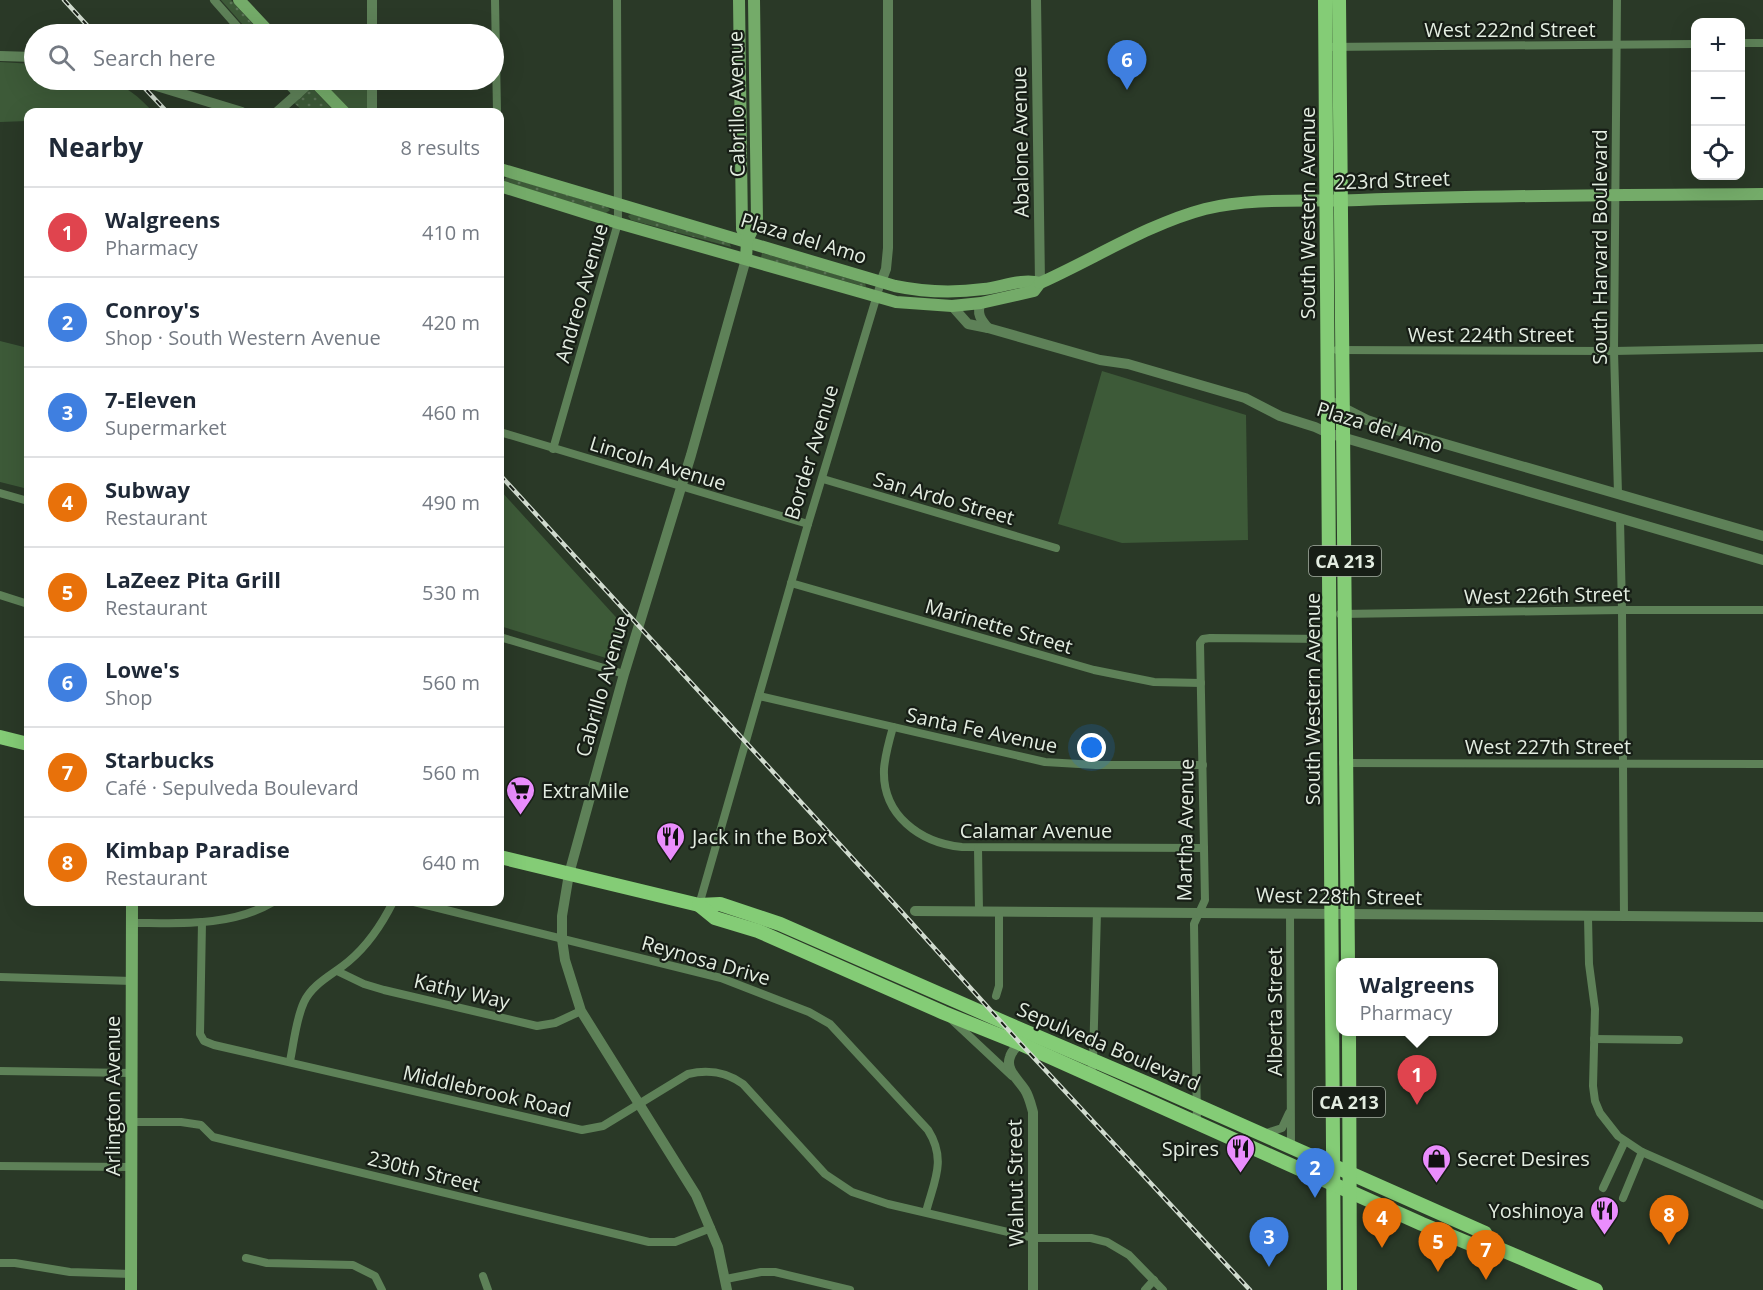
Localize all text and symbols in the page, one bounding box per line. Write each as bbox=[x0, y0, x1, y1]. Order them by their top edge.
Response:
street label: West 222nd Street bbox=[1424, 16, 1596, 43]
map controls bbox=[1691, 18, 1745, 180]
button: + bbox=[1691, 18, 1745, 72]
search box bbox=[24, 24, 504, 90]
street label: Cabrillo Avenue bbox=[721, 31, 751, 177]
pin: 6 bbox=[1108, 40, 1146, 90]
icon: search bbox=[45, 41, 78, 74]
text: Search here bbox=[93, 42, 216, 72]
street label: Abalone Avenue bbox=[1005, 66, 1035, 218]
button: − bbox=[1691, 72, 1745, 126]
street label: South Western Avenue bbox=[1294, 107, 1321, 319]
button: locate bbox=[1691, 126, 1745, 180]
text: Nearby bbox=[48, 129, 143, 165]
street label: South Harvard Boulevard bbox=[1586, 129, 1613, 365]
text: 8 results bbox=[400, 134, 480, 161]
street label: 223rd Street bbox=[1334, 164, 1450, 196]
text: Walgreens bbox=[105, 204, 220, 234]
street label: Plaza del Amo bbox=[738, 206, 870, 270]
text: 1 bbox=[62, 219, 73, 246]
text: 410 m bbox=[422, 219, 480, 246]
street label: Andreo Avenue bbox=[548, 220, 614, 366]
text: Pharmacy bbox=[105, 234, 198, 261]
text: Conroy's bbox=[105, 294, 200, 324]
text: 2 bbox=[62, 309, 73, 336]
text: 420 m bbox=[422, 309, 480, 336]
street label: West 224th Street bbox=[1408, 321, 1574, 348]
text: Shop · South Western Avenue bbox=[105, 324, 381, 351]
street label: Border Avenue bbox=[778, 381, 844, 523]
text: 7-Eleven bbox=[105, 384, 197, 414]
street label: Plaza del Amo bbox=[1314, 395, 1446, 459]
text: 3 bbox=[62, 399, 73, 426]
text: 460 m bbox=[422, 399, 480, 426]
text: Supermarket bbox=[105, 414, 227, 441]
street label: Lincoln Avenue bbox=[586, 429, 730, 497]
street label: San Ardo Street bbox=[870, 465, 1018, 531]
text: Subway bbox=[105, 474, 190, 504]
text: 4 bbox=[62, 489, 73, 516]
text: 490 m bbox=[422, 489, 480, 516]
text: Restaurant bbox=[105, 504, 207, 531]
road number: CA 213 bbox=[1309, 546, 1381, 576]
text: LaZeez Pita Grill bbox=[105, 564, 281, 594]
text: 5 bbox=[62, 579, 73, 606]
text: 530 m bbox=[422, 579, 480, 606]
street label: West 226th Street bbox=[1464, 580, 1630, 610]
street label: Marinette Street bbox=[922, 592, 1076, 660]
street label: South Western Avenue bbox=[1299, 593, 1326, 805]
text: Restaurant bbox=[105, 594, 207, 621]
street label: Cabrillo Avenue bbox=[569, 612, 635, 760]
text: Lowe's bbox=[105, 654, 180, 684]
text: 6 bbox=[62, 669, 73, 696]
text: 560 m bbox=[422, 669, 480, 696]
text: Shop bbox=[105, 684, 153, 711]
street label: Santa Fe Avenue bbox=[904, 701, 1060, 759]
your location bbox=[1077, 733, 1106, 762]
street label: West 227th Street bbox=[1465, 733, 1631, 760]
text: Starbucks bbox=[105, 744, 214, 774]
street label: Martha Avenue bbox=[1170, 758, 1200, 902]
text: 7 bbox=[62, 759, 73, 786]
text: 560 m bbox=[422, 759, 480, 786]
text: Café · Sepulveda Boulevard bbox=[105, 774, 359, 801]
supermarket icon: ExtraMile bbox=[505, 774, 537, 816]
place label: ExtraMile bbox=[542, 777, 629, 804]
street label: Calamar Avenue bbox=[960, 817, 1112, 844]
restaurant icon: Jack in the Box bbox=[655, 820, 687, 862]
place label: Jack in the Box bbox=[690, 823, 828, 850]
text: Kimbap Paradise bbox=[105, 834, 290, 864]
text: 8 bbox=[62, 849, 73, 876]
text: 640 m bbox=[422, 849, 480, 876]
text: Restaurant bbox=[105, 864, 207, 891]
street label: West 228th Street bbox=[1256, 881, 1422, 911]
street label: Reynosa Drive bbox=[639, 929, 773, 991]
street label: Alberta Street bbox=[1261, 948, 1288, 1076]
popup bbox=[1336, 958, 1498, 1036]
street label: Kathy Way bbox=[411, 967, 514, 1015]
text: Walgreens bbox=[1359, 969, 1475, 999]
street label: Sepulveda Boulevard bbox=[1013, 995, 1205, 1097]
text: Pharmacy bbox=[1359, 999, 1452, 1026]
street label: Arlington Avenue bbox=[99, 1016, 126, 1176]
pin: 1 bbox=[1398, 1056, 1436, 1105]
street label: Middlebrook Road bbox=[400, 1059, 574, 1123]
road number: CA 213 bbox=[1313, 1087, 1385, 1117]
street label: Walnut Street bbox=[1000, 1119, 1030, 1247]
restaurant icon: Spires bbox=[1224, 1132, 1256, 1174]
place label: Spires bbox=[1162, 1135, 1219, 1162]
shop icon: Secret Desires bbox=[1420, 1142, 1452, 1184]
street label: 230th Street bbox=[365, 1144, 483, 1198]
place label: Secret Desires bbox=[1457, 1145, 1590, 1172]
pin: 2 bbox=[1296, 1148, 1334, 1198]
restaurant icon: Yoshinoya bbox=[1589, 1194, 1621, 1236]
pin: 8 bbox=[1650, 1196, 1688, 1245]
place label: Yoshinoya bbox=[1489, 1197, 1584, 1224]
pin: 4 bbox=[1362, 1198, 1402, 1248]
pin: 3 bbox=[1250, 1218, 1288, 1267]
pin: 5 bbox=[1418, 1222, 1458, 1272]
pin: 7 bbox=[1466, 1230, 1506, 1280]

